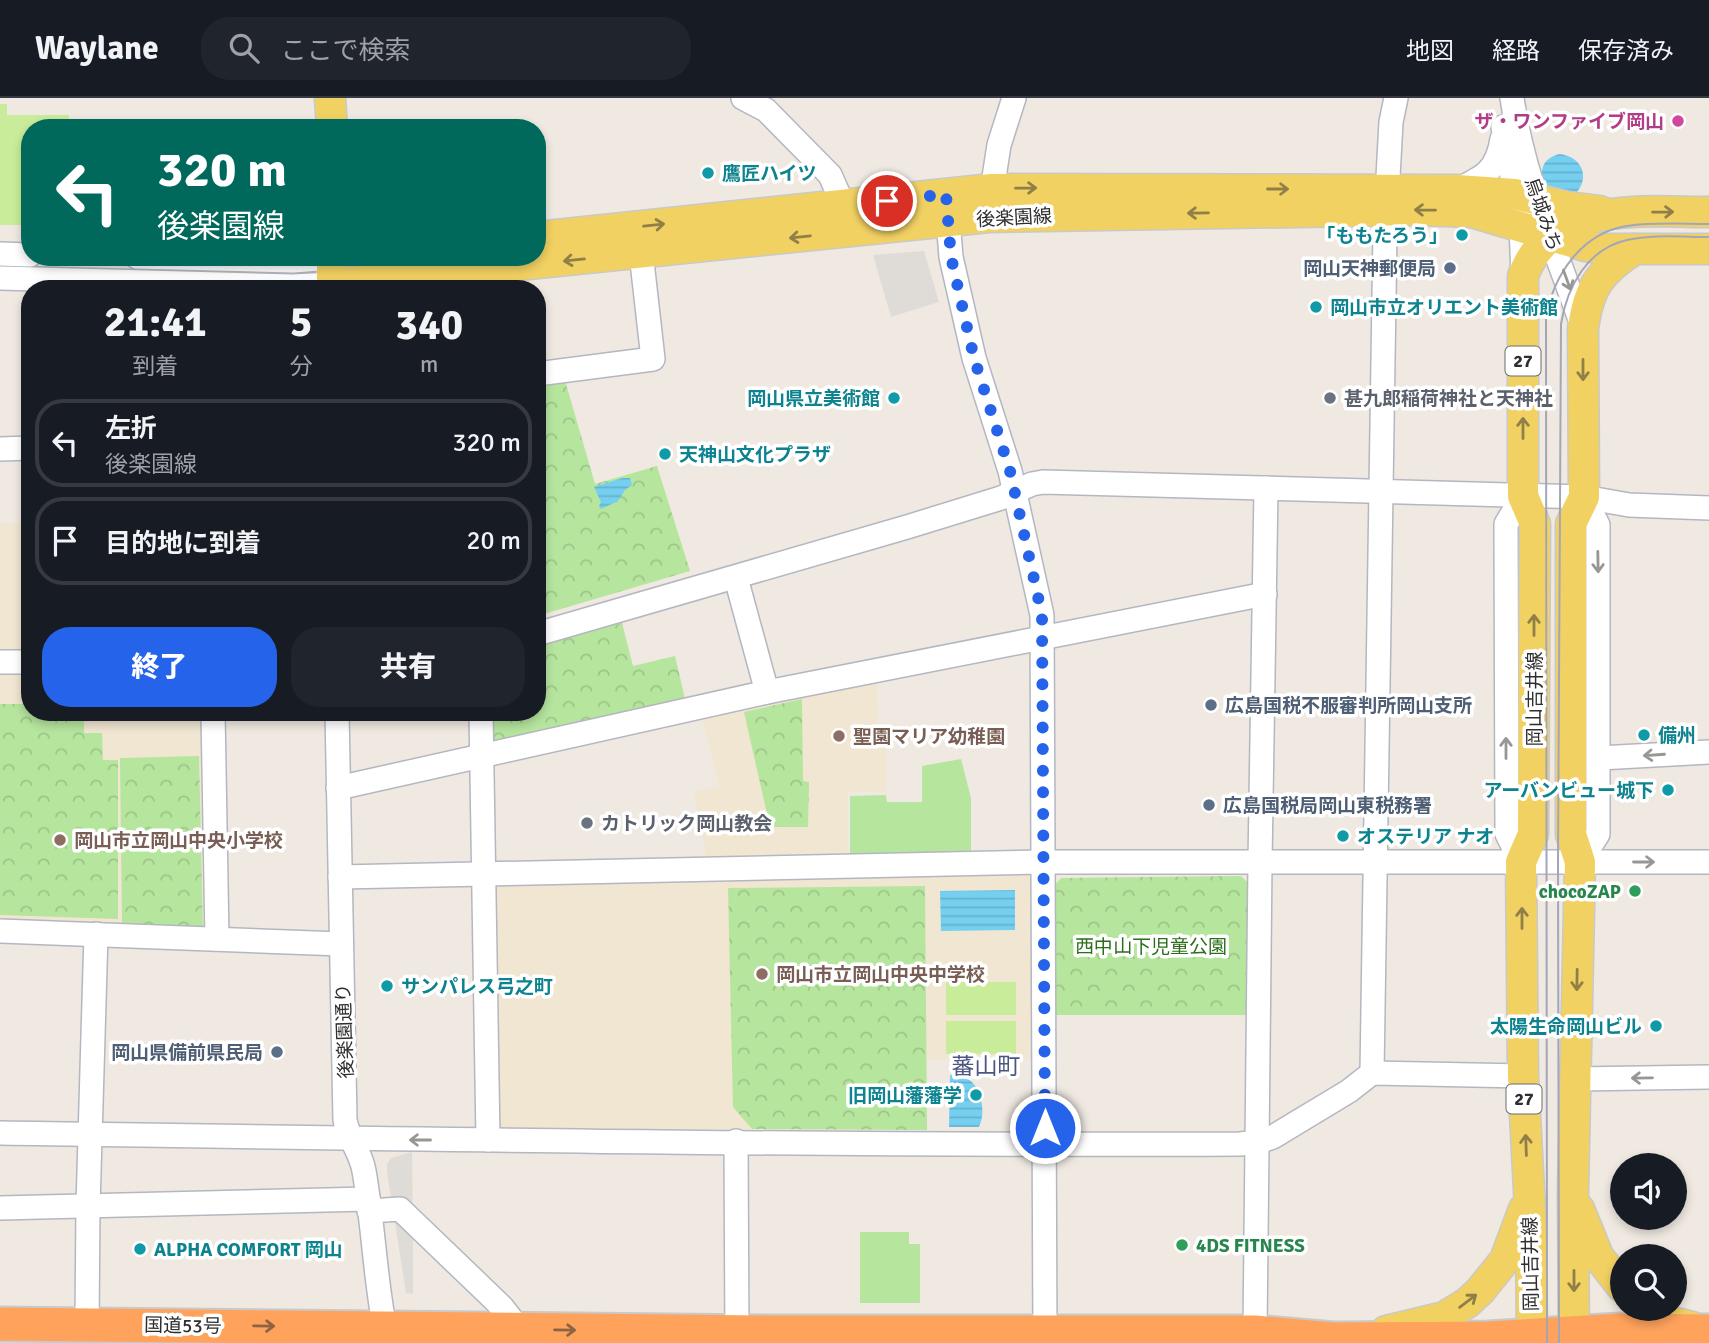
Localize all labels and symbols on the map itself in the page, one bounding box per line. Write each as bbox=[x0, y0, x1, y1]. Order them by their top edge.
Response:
place label: ザ・ワンファイブ岡山 bbox=[1475, 110, 1664, 134]
marker: ザ・ワンファイブ岡山 bbox=[1670, 113, 1686, 129]
place label: 鷹匠ハイツ bbox=[722, 162, 817, 186]
marker: 鷹匠ハイツ bbox=[700, 165, 716, 181]
pin bbox=[857, 171, 917, 231]
street label: 烏城みち bbox=[1519, 174, 1567, 254]
one-way arrow bbox=[1015, 181, 1038, 194]
one-way arrow bbox=[1267, 182, 1290, 196]
street label: 後楽園線 bbox=[975, 204, 1053, 232]
one-way arrow bbox=[1414, 204, 1437, 217]
one-way arrow bbox=[1652, 205, 1675, 219]
one-way arrow bbox=[1186, 206, 1209, 220]
one-way arrow bbox=[642, 218, 665, 231]
place label: 「ももたろう」 bbox=[1316, 224, 1448, 248]
marker: 「ももたろう」 bbox=[1454, 227, 1470, 243]
one-way arrow bbox=[789, 230, 812, 243]
one-way arrow bbox=[563, 254, 585, 267]
place label: 岡山天神郵便局 bbox=[1303, 257, 1436, 281]
marker: 岡山天神郵便局 bbox=[1442, 260, 1458, 276]
one-way arrow bbox=[1561, 269, 1574, 291]
place label: 岡山市立オリエント美術館 bbox=[1330, 296, 1558, 320]
marker: 岡山市立オリエント美術館 bbox=[1308, 299, 1324, 315]
road number: 27 bbox=[1506, 346, 1540, 376]
one-way arrow bbox=[1576, 358, 1590, 381]
place label: 岡山県立美術館 bbox=[747, 387, 880, 411]
place label: 甚九郎稲荷神社と天神社 bbox=[1344, 387, 1553, 411]
marker: 岡山県立美術館 bbox=[886, 390, 902, 406]
marker: 甚九郎稲荷神社と天神社 bbox=[1322, 390, 1338, 406]
one-way arrow bbox=[1516, 417, 1530, 440]
place label: 天神山文化プラザ bbox=[679, 443, 831, 467]
marker: 天神山文化プラザ bbox=[657, 446, 673, 462]
one-way arrow bbox=[1591, 550, 1605, 573]
one-way arrow bbox=[1527, 613, 1541, 636]
street label: 岡山吉井線 bbox=[1523, 651, 1547, 747]
place label: 広島国税不服審判所岡山支所 bbox=[1225, 694, 1472, 718]
marker: 広島国税不服審判所岡山支所 bbox=[1203, 697, 1219, 713]
place label: 備州 bbox=[1658, 724, 1696, 748]
place label: 聖園マリア幼稚園 bbox=[853, 725, 1005, 749]
marker: 備州 bbox=[1636, 727, 1652, 743]
marker: 聖園マリア幼稚園 bbox=[831, 728, 847, 744]
one-way arrow bbox=[1499, 737, 1513, 760]
one-way arrow bbox=[1643, 749, 1666, 762]
place label: アーバンビュー城下 bbox=[1483, 779, 1654, 803]
marker: アーバンビュー城下 bbox=[1660, 782, 1676, 798]
place label: 広島国税局岡山東税務署 bbox=[1223, 794, 1432, 818]
marker: 広島国税局岡山東税務署 bbox=[1201, 797, 1217, 813]
place label: カトリック岡山教会 bbox=[601, 812, 772, 836]
marker: カトリック岡山教会 bbox=[579, 815, 595, 831]
place label: オステリア ナオ bbox=[1357, 825, 1494, 849]
marker: オステリア ナオ bbox=[1335, 828, 1351, 844]
place label: 岡山市立岡山中央小学校 bbox=[74, 829, 283, 853]
marker: 岡山市立岡山中央小学校 bbox=[52, 832, 68, 848]
one-way arrow bbox=[1633, 856, 1656, 869]
place label: chocoZAP bbox=[1539, 880, 1621, 904]
marker: chocoZAP bbox=[1627, 883, 1643, 899]
one-way arrow bbox=[1515, 906, 1529, 929]
park label: 西中山下児童公園 bbox=[1075, 935, 1227, 959]
place label: 岡山市立岡山中央中学校 bbox=[776, 963, 985, 987]
marker: 岡山市立岡山中央中学校 bbox=[754, 966, 770, 982]
one-way arrow bbox=[1570, 968, 1584, 991]
place label: サンパレス弓之町 bbox=[401, 975, 553, 999]
marker: サンパレス弓之町 bbox=[379, 978, 395, 994]
street label: 後楽園通り bbox=[331, 983, 359, 1079]
place label: 太陽生命岡山ビル bbox=[1490, 1015, 1642, 1039]
marker: 太陽生命岡山ビル bbox=[1648, 1018, 1664, 1034]
place label: 岡山県備前県民局 bbox=[111, 1041, 263, 1065]
marker: 岡山県備前県民局 bbox=[269, 1044, 285, 1060]
district label: 蕃山町 bbox=[952, 1052, 1021, 1081]
one-way arrow bbox=[1631, 1071, 1654, 1085]
place label: 旧岡山藩藩学 bbox=[848, 1084, 962, 1108]
road number: 27 bbox=[1506, 1084, 1542, 1114]
marker: 旧岡山藩藩学 bbox=[968, 1087, 984, 1103]
position arrow bbox=[1008, 1091, 1082, 1165]
one-way arrow bbox=[409, 1133, 432, 1147]
one-way arrow bbox=[1520, 1134, 1533, 1157]
street label: 岡山吉井線 bbox=[1518, 1216, 1544, 1312]
place label: 4DS FITNESS bbox=[1196, 1234, 1305, 1258]
marker: 4DS FITNESS bbox=[1174, 1237, 1190, 1253]
place label: ALPHA COMFORT 岡山 bbox=[154, 1238, 343, 1262]
marker: ALPHA COMFORT 岡山 bbox=[132, 1241, 148, 1257]
one-way arrow bbox=[1567, 1269, 1580, 1292]
one-way arrow bbox=[1458, 1293, 1477, 1308]
street label: 国道53号 bbox=[144, 1313, 222, 1339]
one-way arrow bbox=[252, 1319, 275, 1333]
one-way arrow bbox=[553, 1323, 576, 1336]

